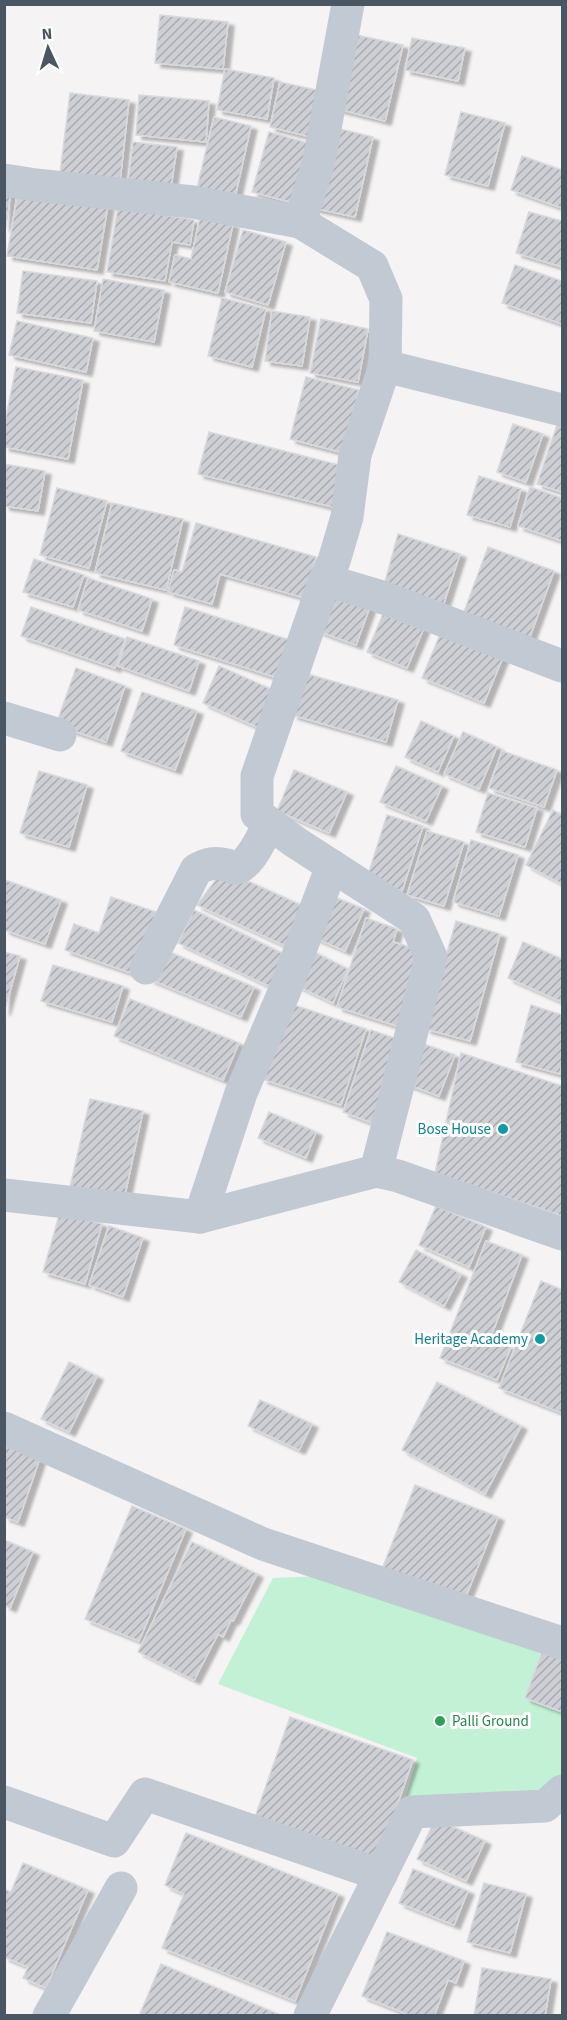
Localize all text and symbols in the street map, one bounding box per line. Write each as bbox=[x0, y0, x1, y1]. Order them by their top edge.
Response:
north arrow bbox=[18, 18, 78, 78]
text: N bbox=[41, 23, 53, 45]
place label: Bose House bbox=[418, 1119, 491, 1140]
marker: Bose House bbox=[496, 1122, 510, 1136]
place label: Heritage Academy bbox=[414, 1329, 528, 1350]
marker: Heritage Academy bbox=[533, 1332, 547, 1346]
place label: Palli Ground bbox=[452, 1711, 529, 1732]
marker: Palli Ground bbox=[433, 1714, 447, 1728]

